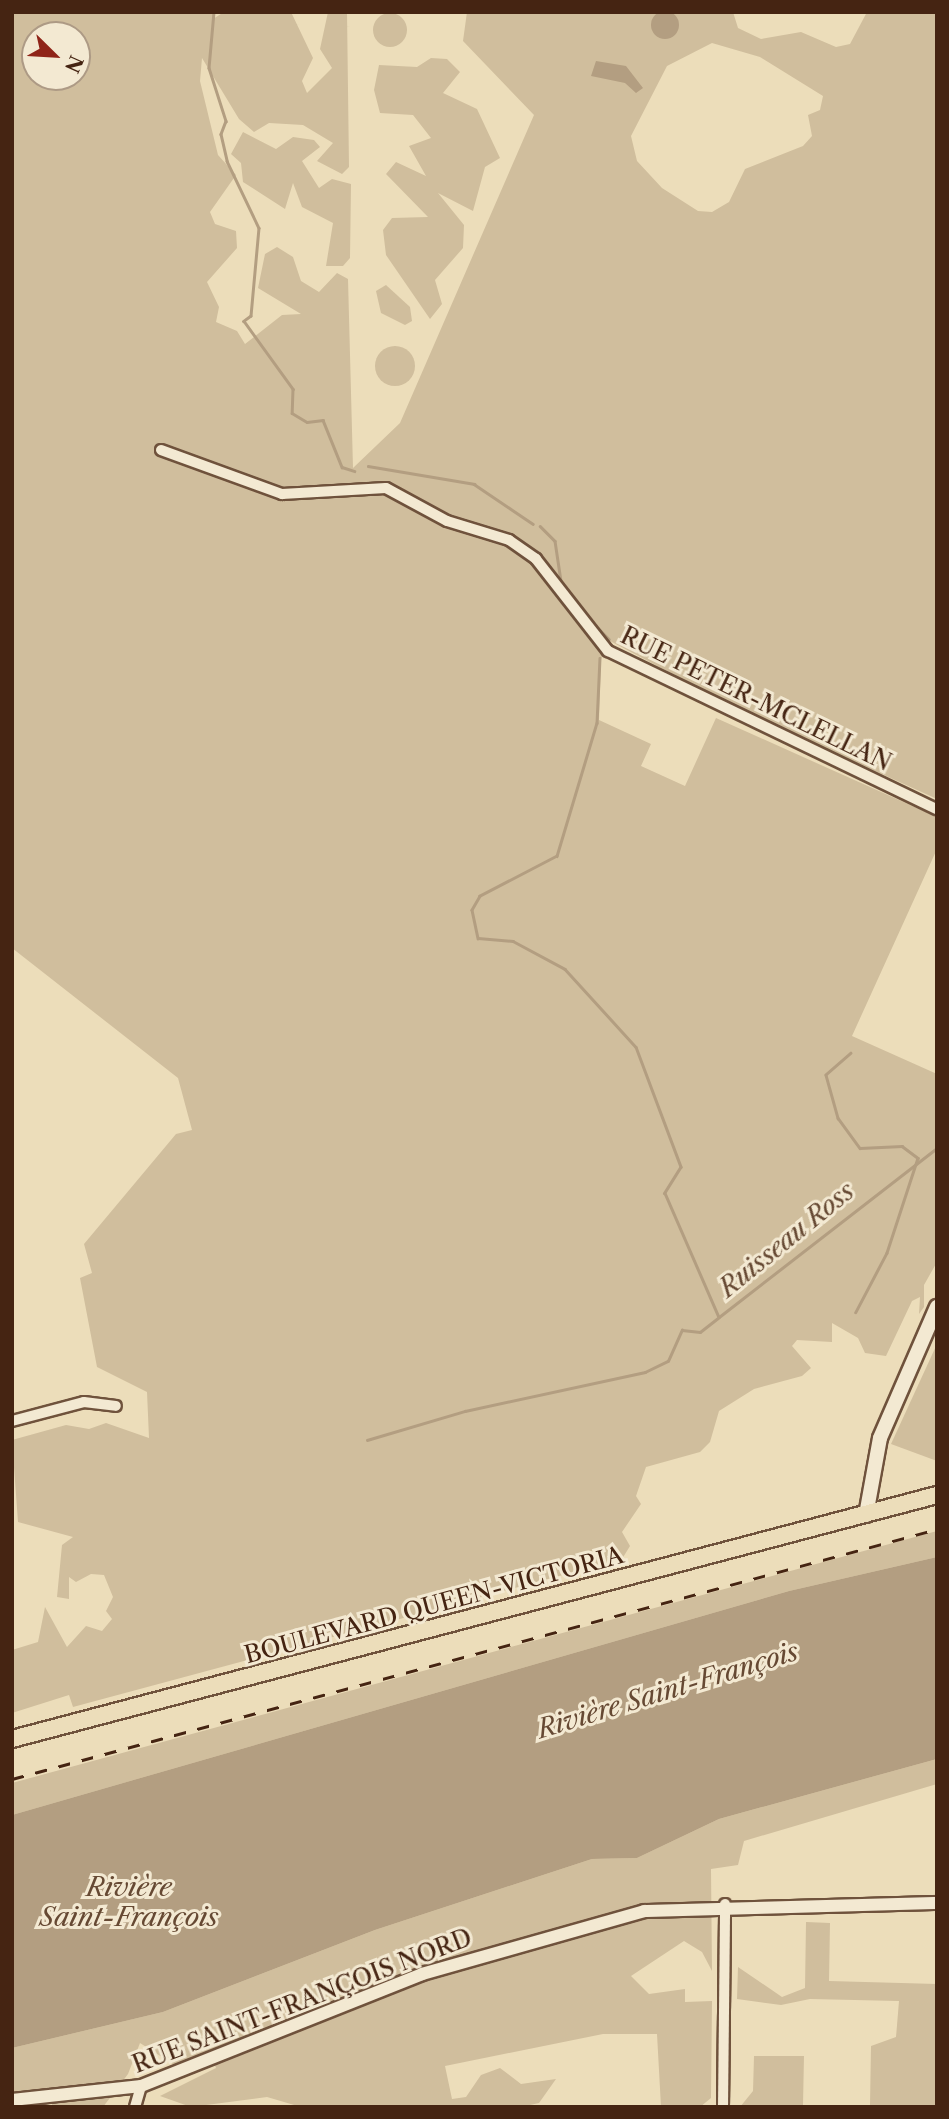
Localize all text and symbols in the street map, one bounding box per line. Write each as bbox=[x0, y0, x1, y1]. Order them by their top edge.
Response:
north arrow bbox=[21, 21, 91, 91]
text: N bbox=[60, 52, 88, 76]
street label: RUE PETER-MCLELLAN bbox=[616, 621, 896, 777]
water label: Ruisseau Ross bbox=[713, 1176, 861, 1304]
street label: BOULEVARD QUEEN-VICTORIA bbox=[241, 1540, 627, 1670]
water label: Rivière Saint-François bbox=[534, 1636, 802, 1746]
water label: Rivière Saint-François bbox=[40, 1872, 218, 1934]
street label: RUE SAINT-FRANÇOIS NORD bbox=[128, 1923, 476, 2079]

